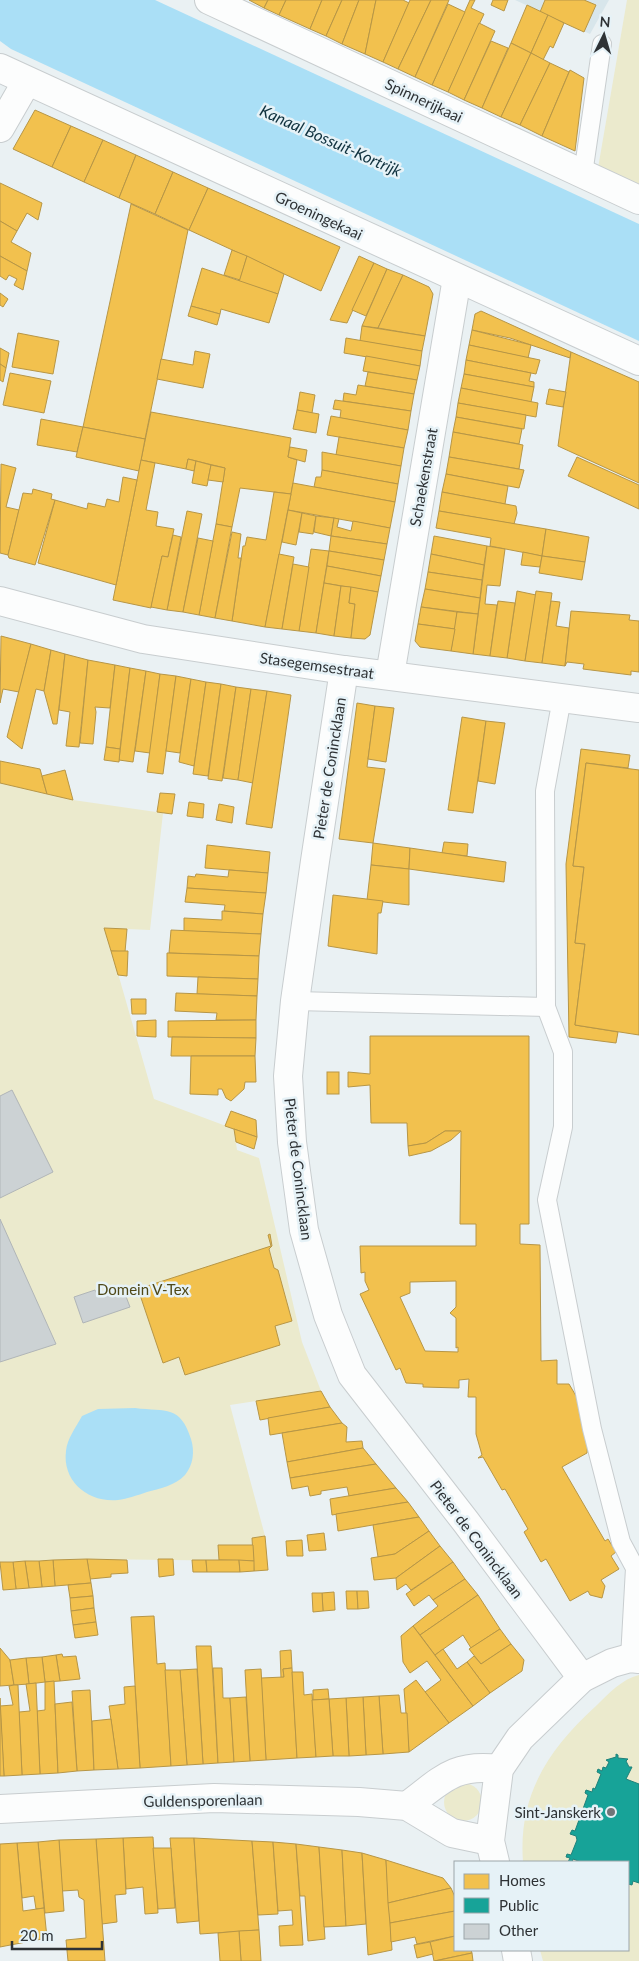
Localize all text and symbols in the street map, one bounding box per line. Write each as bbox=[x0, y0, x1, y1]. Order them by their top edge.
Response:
north arrow bbox=[579, 10, 629, 60]
text: N bbox=[599, 13, 611, 30]
street label: Spinnerijkaai bbox=[382, 74, 466, 126]
water label: Kanaal Bossuit-Kortrijk bbox=[257, 100, 405, 180]
street label: Groeningekaai bbox=[272, 187, 366, 243]
street label: Schaekenstraat bbox=[405, 426, 441, 528]
street label: Stasegemsestraat bbox=[259, 648, 376, 682]
street label: Pieter de Conincklaan bbox=[309, 696, 349, 840]
street label: Pieter de Conincklaan bbox=[281, 1097, 317, 1241]
park label: Domein V-Tex bbox=[97, 1280, 190, 1298]
street label: Pieter de Conincklaan bbox=[427, 1476, 527, 1602]
street label: Guldensporenlaan bbox=[143, 1790, 263, 1810]
place label: Sint-Janskerk bbox=[514, 1803, 601, 1821]
marker: Sint-Janskerk bbox=[605, 1806, 617, 1818]
legend bbox=[454, 1861, 629, 1951]
text: Homes bbox=[499, 1871, 545, 1889]
text: Public bbox=[499, 1896, 539, 1914]
scale bar bbox=[12, 1918, 102, 1950]
text: Other bbox=[499, 1921, 539, 1939]
text: 20 m bbox=[20, 1926, 54, 1944]

